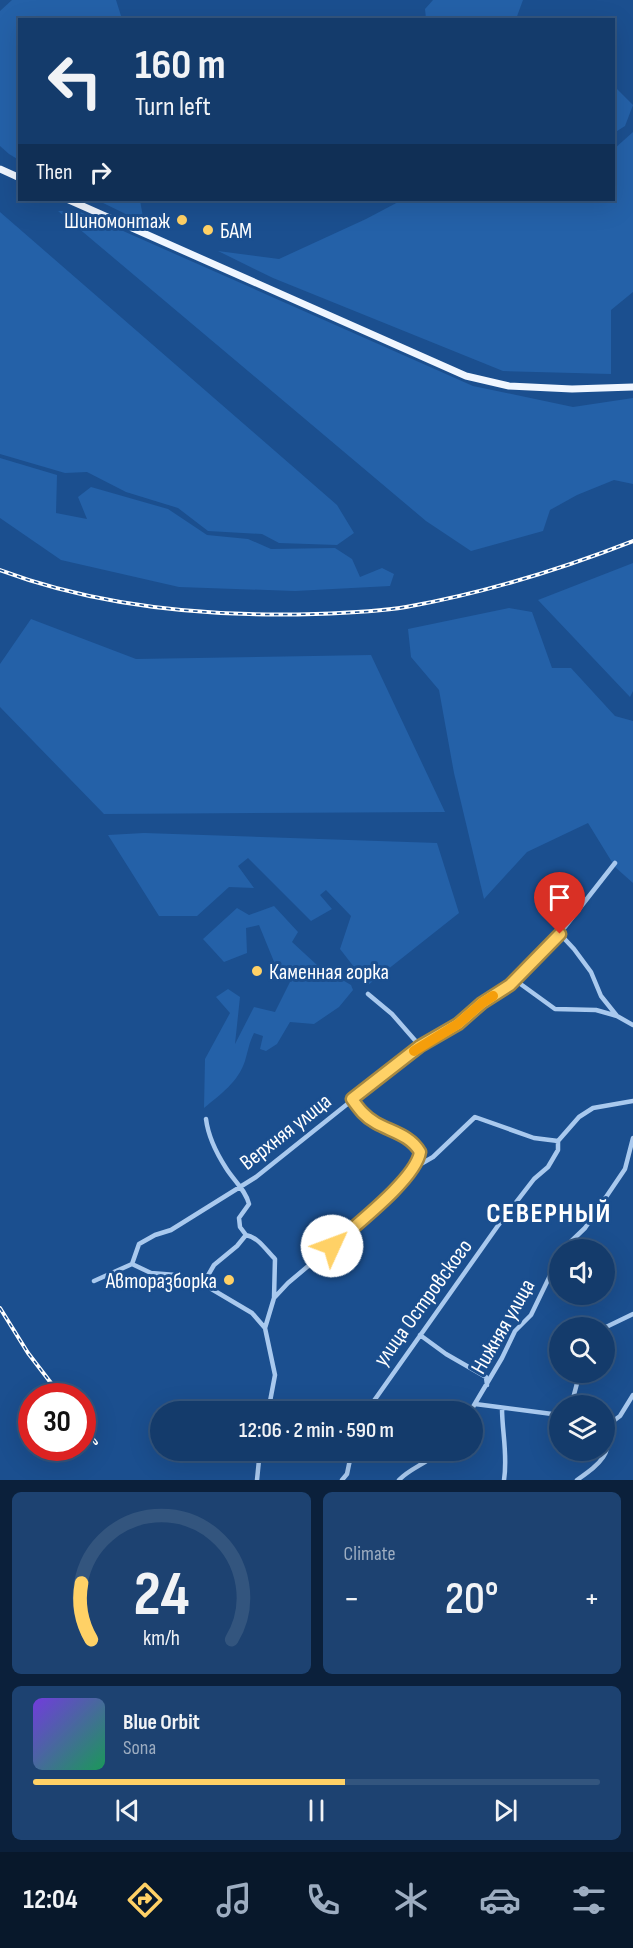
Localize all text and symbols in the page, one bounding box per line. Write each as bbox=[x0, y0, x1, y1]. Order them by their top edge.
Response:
text: 160 m bbox=[135, 40, 226, 91]
icon: left bbox=[36, 42, 114, 120]
text: Turn left bbox=[135, 91, 211, 123]
icon: right bbox=[84, 156, 117, 189]
text: Then bbox=[36, 159, 72, 186]
place label: Шиномонтаж bbox=[64, 208, 170, 235]
marker: Шиномонтаж bbox=[175, 213, 189, 227]
place label: БАМ bbox=[220, 218, 252, 245]
marker: БАМ bbox=[201, 223, 215, 237]
pin bbox=[534, 872, 585, 934]
icon: arrive bbox=[543, 881, 576, 914]
place label: Каменная горка bbox=[269, 959, 389, 986]
marker: Каменная горка bbox=[250, 964, 264, 978]
street label: Верхняя улица bbox=[235, 1088, 337, 1176]
district label: СЕВЕРНЫЙ bbox=[486, 1197, 612, 1230]
position arrow bbox=[300, 1214, 364, 1278]
street label: улица Островского bbox=[368, 1234, 478, 1372]
map controls bbox=[549, 1239, 615, 1461]
button: sound bbox=[549, 1239, 615, 1305]
place label: Авторазборка bbox=[105, 1268, 217, 1295]
marker: Авторазборка bbox=[222, 1273, 236, 1287]
street label: Нижняя улица bbox=[465, 1274, 541, 1379]
button: search bbox=[549, 1317, 615, 1383]
speed limit sign: 30 bbox=[18, 1383, 96, 1461]
button: layers bbox=[549, 1395, 615, 1461]
text: 12:06 · 2 min · 590 m bbox=[239, 1417, 394, 1444]
text: Climate bbox=[344, 1542, 396, 1566]
text: 24 bbox=[133, 1558, 189, 1633]
text: 20° bbox=[445, 1572, 499, 1627]
text: − bbox=[344, 1579, 360, 1619]
text: + bbox=[584, 1579, 600, 1619]
text: km/h bbox=[143, 1626, 180, 1651]
text: Blue Orbit bbox=[123, 1709, 200, 1736]
text: Sona bbox=[123, 1736, 156, 1760]
icon: previous bbox=[111, 1794, 144, 1827]
icon: pause bbox=[300, 1794, 333, 1827]
icon: next bbox=[489, 1794, 522, 1827]
icon: directions bbox=[124, 1879, 166, 1921]
icon: music bbox=[213, 1879, 255, 1921]
icon: phone bbox=[302, 1879, 344, 1921]
icon: climate bbox=[390, 1879, 432, 1921]
icon: car bbox=[479, 1879, 521, 1921]
icon: filters bbox=[568, 1879, 610, 1921]
text: 12:04 bbox=[23, 1884, 78, 1916]

